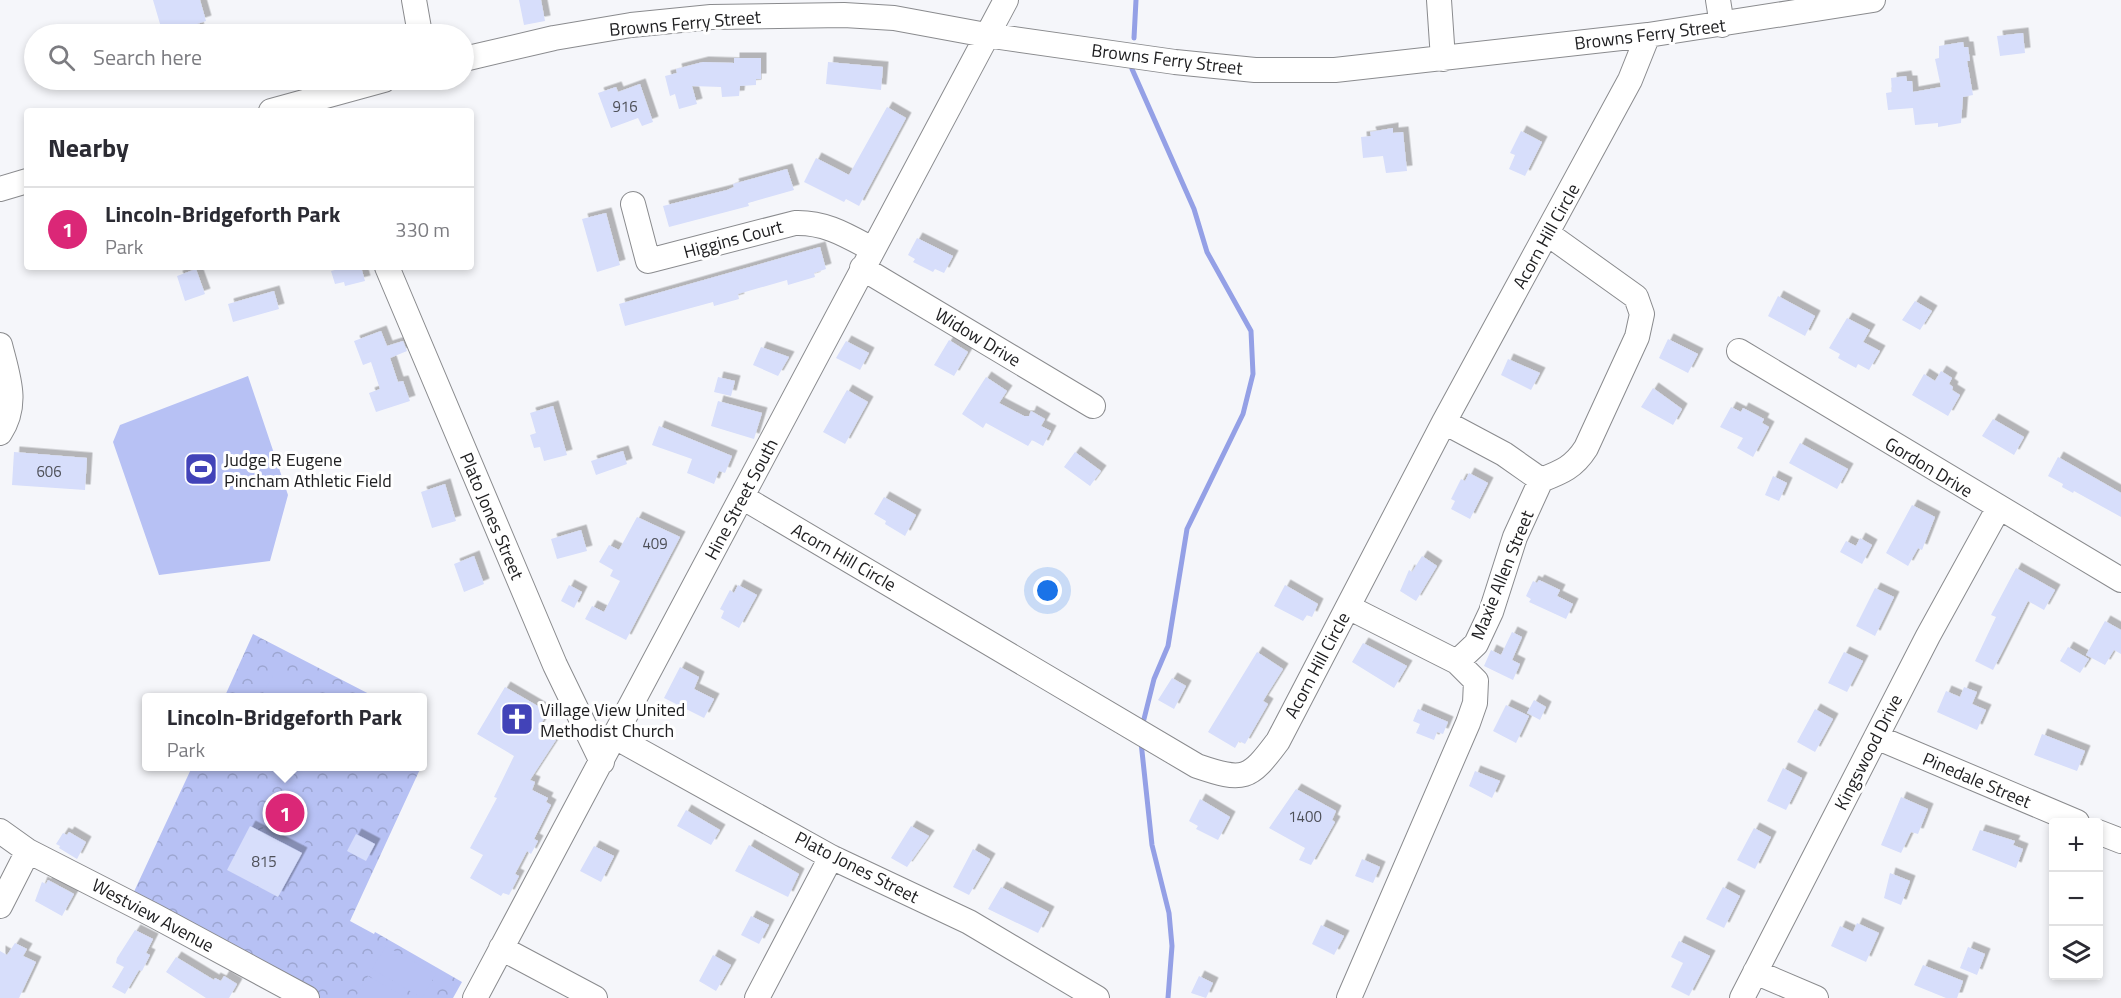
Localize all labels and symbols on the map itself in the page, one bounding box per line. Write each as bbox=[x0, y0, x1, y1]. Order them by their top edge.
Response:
street label: Browns Ferry Street bbox=[608, 3, 763, 43]
street label: Browns Ferry Street bbox=[1573, 11, 1728, 57]
street label: Browns Ferry Street bbox=[1090, 36, 1245, 82]
house number: 916 bbox=[612, 95, 638, 118]
street label: Acorn Hill Circle bbox=[1506, 178, 1586, 294]
street label: Higgins Court bbox=[680, 213, 786, 265]
street label: Widow Drive bbox=[930, 301, 1026, 373]
street label: Gordon Drive bbox=[1880, 430, 1978, 504]
street label: Hine Street South bbox=[698, 434, 784, 564]
place label: Judge R Eugene Pincham Athletic Field bbox=[224, 446, 392, 494]
street label: Plato Jones Street bbox=[453, 448, 531, 584]
sports icon: Judge R Eugene Pincham Athletic Field bbox=[183, 451, 219, 487]
house number: 606 bbox=[36, 460, 62, 483]
street label: Maxie Allen Street bbox=[1464, 506, 1541, 644]
street label: Acorn Hill Circle bbox=[787, 516, 901, 598]
house number: 409 bbox=[642, 532, 668, 555]
your location bbox=[1033, 576, 1062, 605]
street label: Acorn Hill Circle bbox=[1278, 607, 1356, 723]
street label: Kingswood Drive bbox=[1827, 689, 1909, 815]
place label: Village View United Methodist Church bbox=[540, 696, 685, 744]
church icon: Village View United Methodist Church bbox=[499, 701, 535, 737]
street label: Pinedale Street bbox=[1919, 745, 2036, 815]
pin: 1 bbox=[266, 790, 304, 836]
house number: 1400 bbox=[1288, 805, 1322, 828]
street label: Plato Jones Street bbox=[790, 824, 924, 910]
house number: 815 bbox=[251, 850, 277, 873]
street label: Westview Avenue bbox=[87, 871, 219, 959]

